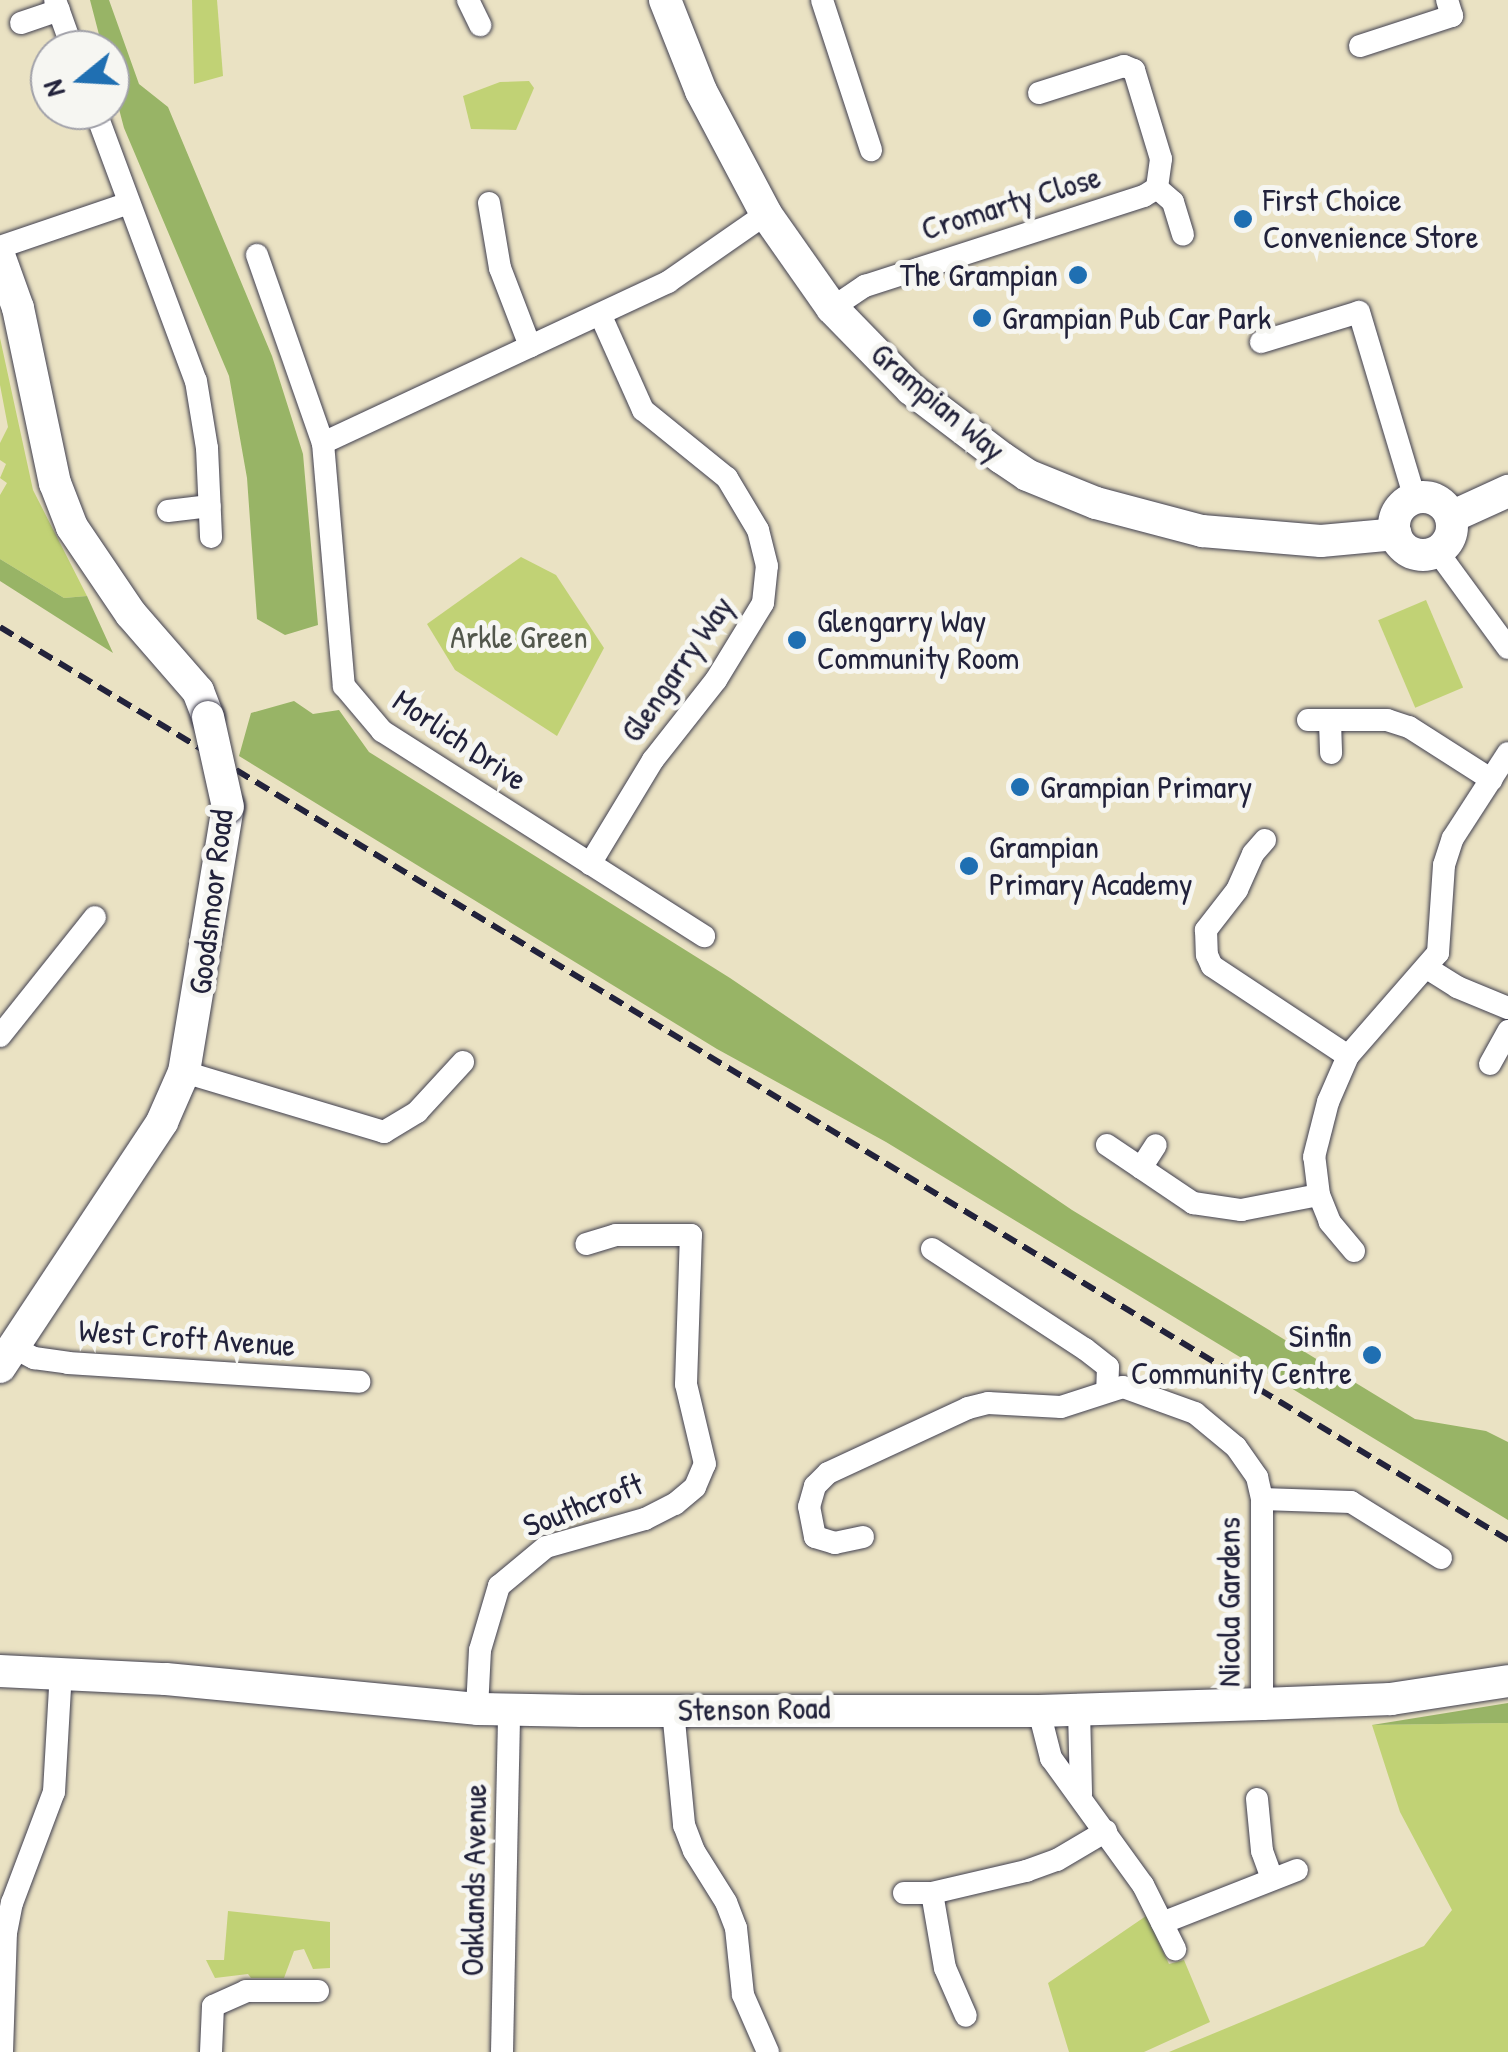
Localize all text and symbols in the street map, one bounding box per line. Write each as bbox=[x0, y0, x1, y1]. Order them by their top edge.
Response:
north arrow bbox=[30, 30, 130, 130]
text: N bbox=[33, 76, 74, 102]
street label: Cromarty Close bbox=[917, 158, 1105, 248]
place label: First Choice Convenience Store bbox=[1263, 182, 1478, 257]
marker: First Choice Convenience Store bbox=[1232, 208, 1254, 230]
place label: The Grampian bbox=[900, 256, 1058, 294]
marker: The Grampian bbox=[1067, 264, 1089, 286]
place label: Grampian Pub Car Park bbox=[1002, 299, 1271, 337]
marker: Grampian Pub Car Park bbox=[971, 307, 993, 329]
street label: Grampian Way bbox=[863, 335, 1013, 469]
street label: Glengarry Way bbox=[613, 589, 741, 749]
place label: Glengarry Way Community Room bbox=[817, 603, 1019, 678]
park label: Arkle Green bbox=[450, 618, 588, 656]
marker: Glengarry Way Community Room bbox=[786, 629, 808, 651]
street label: Morlich Drive bbox=[386, 681, 534, 799]
place label: Grampian Primary bbox=[1040, 768, 1252, 806]
marker: Grampian Primary bbox=[1009, 776, 1031, 798]
street label: Goodsmoor Road bbox=[181, 808, 241, 996]
place label: Grampian Primary Academy bbox=[989, 829, 1192, 904]
marker: Grampian Primary Academy bbox=[958, 855, 980, 877]
street label: West Croft Avenue bbox=[77, 1311, 297, 1365]
place label: Sinfin Community Centre bbox=[1131, 1318, 1352, 1393]
marker: Sinfin Community Centre bbox=[1361, 1344, 1383, 1366]
street label: Southcroft bbox=[518, 1465, 648, 1545]
street label: Nicola Gardens bbox=[1210, 1517, 1248, 1687]
street label: Stenson Road bbox=[677, 1688, 831, 1730]
street label: Oaklands Avenue bbox=[453, 1783, 495, 1977]

